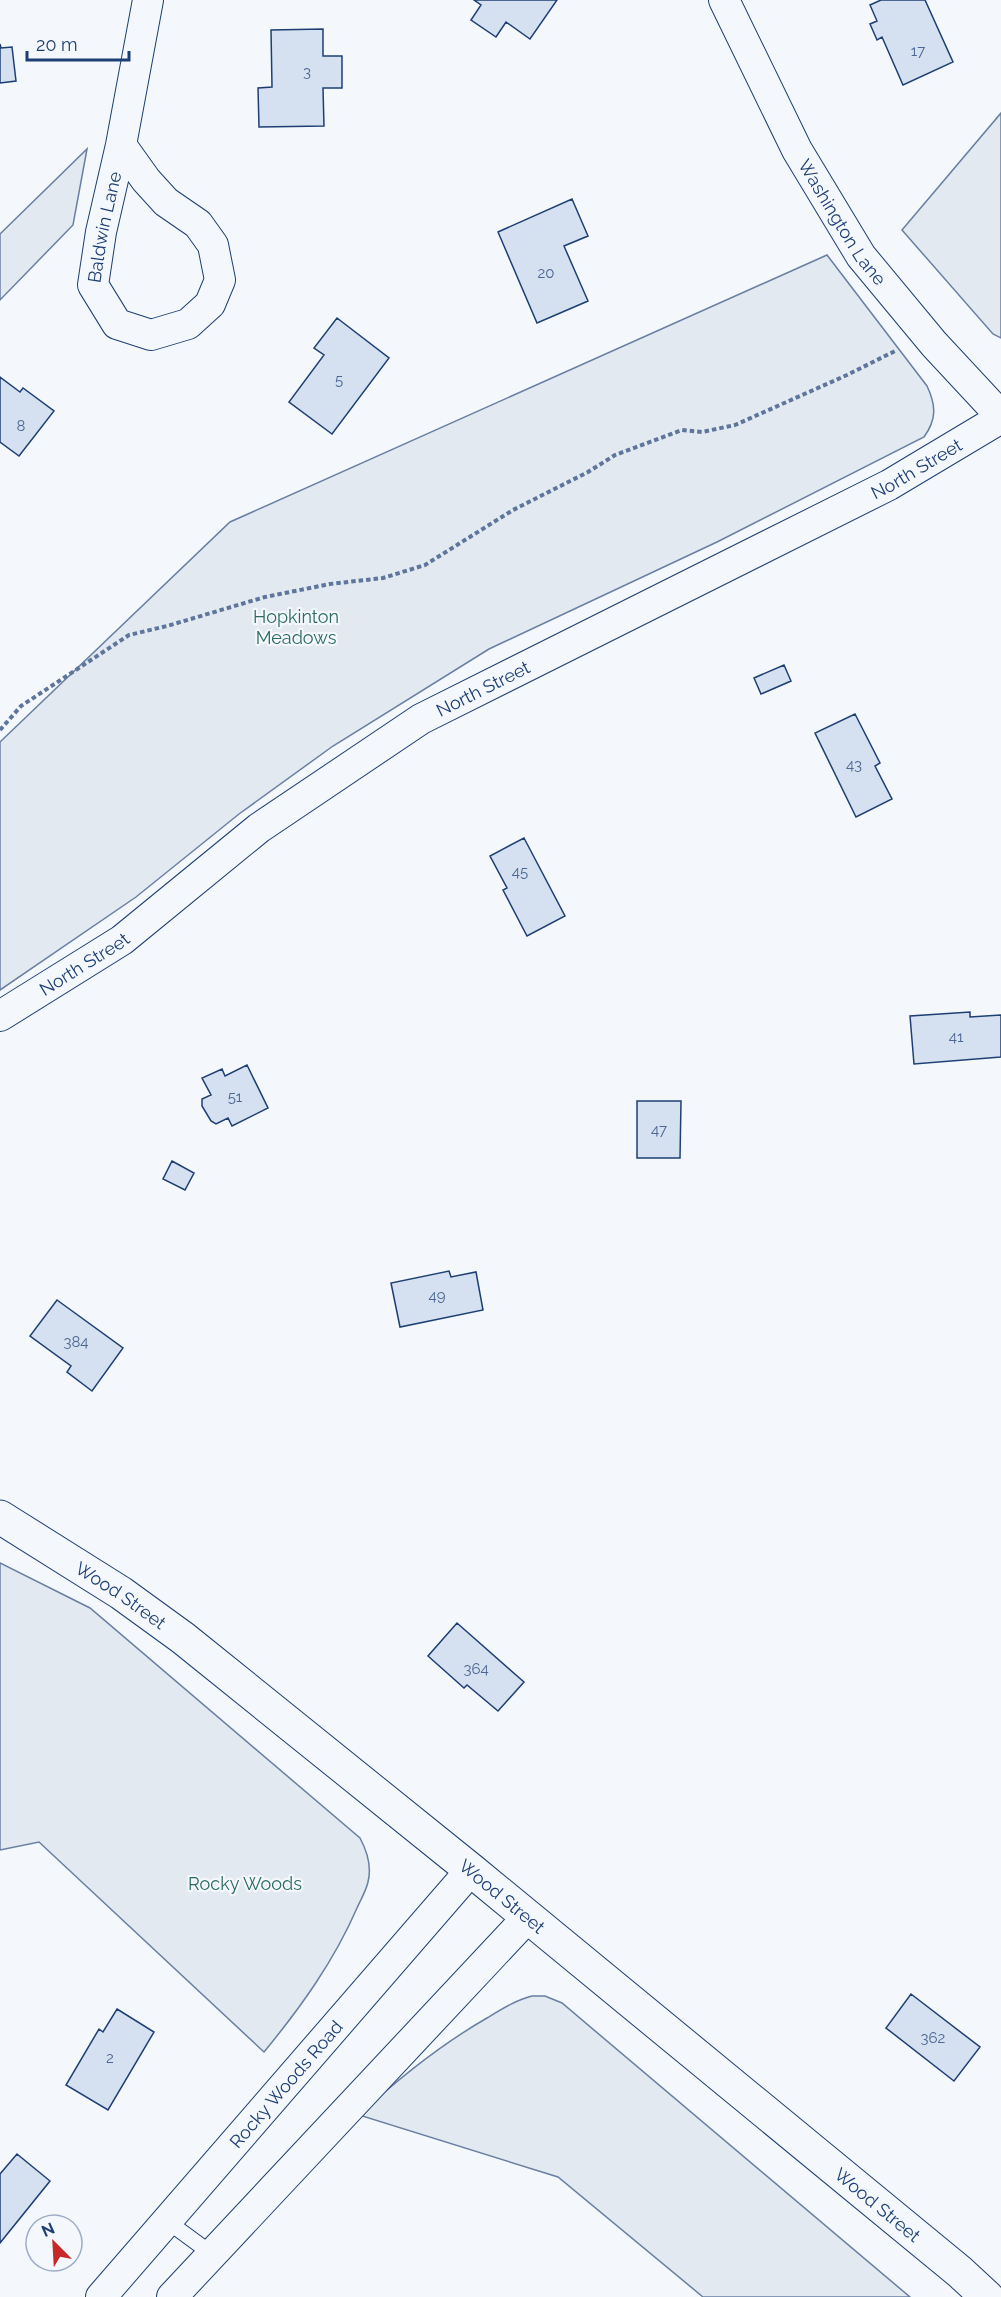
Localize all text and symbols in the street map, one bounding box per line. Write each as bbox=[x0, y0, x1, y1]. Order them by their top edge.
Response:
scale bar bbox=[27, 24, 129, 62]
text: 20 m bbox=[36, 34, 78, 55]
house number: 17 bbox=[911, 42, 925, 60]
house number: 3 bbox=[303, 63, 311, 81]
street label: Washington Lane bbox=[794, 155, 891, 289]
street label: Baldwin Lane bbox=[83, 169, 125, 284]
house number: 20 bbox=[538, 264, 555, 282]
house number: 5 bbox=[335, 371, 343, 389]
house number: 8 bbox=[17, 417, 26, 435]
street label: North Street bbox=[867, 434, 965, 503]
park label: Hopkinton Meadows bbox=[253, 606, 339, 648]
street label: North Street bbox=[433, 656, 533, 720]
house number: 43 bbox=[846, 756, 862, 774]
house number: 45 bbox=[512, 863, 528, 881]
street label: North Street bbox=[35, 928, 133, 999]
house number: 41 bbox=[949, 1028, 964, 1046]
house number: 51 bbox=[228, 1088, 243, 1106]
house number: 47 bbox=[651, 1121, 667, 1139]
house number: 49 bbox=[429, 1287, 446, 1305]
house number: 384 bbox=[63, 1333, 89, 1351]
street label: Wood Street bbox=[72, 1557, 170, 1633]
house number: 364 bbox=[463, 1660, 489, 1678]
street label: Wood Street bbox=[455, 1854, 550, 1937]
park label: Rocky Woods bbox=[188, 1873, 302, 1894]
street label: Rocky Woods Road bbox=[225, 2016, 347, 2152]
house number: 362 bbox=[921, 2029, 946, 2047]
house number: 2 bbox=[106, 2049, 114, 2067]
street label: Wood Street bbox=[831, 2163, 925, 2246]
north arrow bbox=[24, 2213, 84, 2273]
text: N bbox=[39, 2219, 58, 2241]

